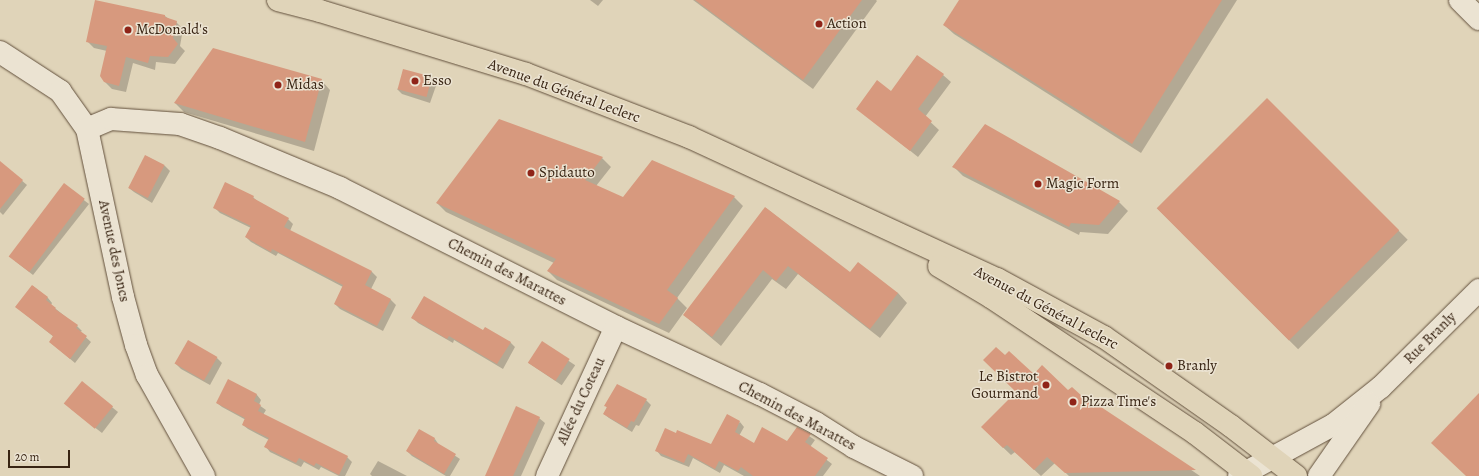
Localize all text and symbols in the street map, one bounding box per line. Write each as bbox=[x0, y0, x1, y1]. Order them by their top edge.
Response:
place label: Action bbox=[827, 15, 867, 33]
marker: Action bbox=[814, 19, 824, 29]
place label: McDonald's bbox=[136, 21, 208, 39]
marker: McDonald's bbox=[123, 25, 133, 35]
street label: Avenue du Général Leclerc bbox=[486, 55, 642, 127]
place label: Esso bbox=[423, 72, 451, 90]
place label: Midas bbox=[286, 76, 324, 94]
marker: Esso bbox=[410, 76, 420, 86]
marker: Midas bbox=[273, 80, 283, 90]
place label: Spidauto bbox=[539, 164, 595, 182]
marker: Spidauto bbox=[526, 168, 536, 178]
place label: Magic Form bbox=[1046, 175, 1119, 193]
marker: Magic Form bbox=[1033, 179, 1043, 189]
street label: Avenue des Joncs bbox=[94, 198, 134, 304]
street label: Chemin des Marattes bbox=[445, 234, 569, 310]
street label: Avenue du Général Leclerc bbox=[971, 262, 1121, 354]
street label: Rue Branly bbox=[1400, 308, 1460, 368]
street label: Allée du Coteau bbox=[553, 354, 609, 448]
place label: Branly bbox=[1177, 357, 1217, 375]
marker: Branly bbox=[1164, 361, 1174, 371]
place label: Le Bistrot Gourmand bbox=[971, 367, 1038, 402]
street label: Chemin des Marattes bbox=[735, 377, 859, 455]
marker: Le Bistrot Gourmand bbox=[1041, 380, 1051, 390]
place label: Pizza Time's bbox=[1081, 393, 1156, 411]
marker: Pizza Time's bbox=[1068, 397, 1078, 407]
scale bar bbox=[10, 442, 72, 468]
text: 20 m bbox=[15, 449, 39, 465]

